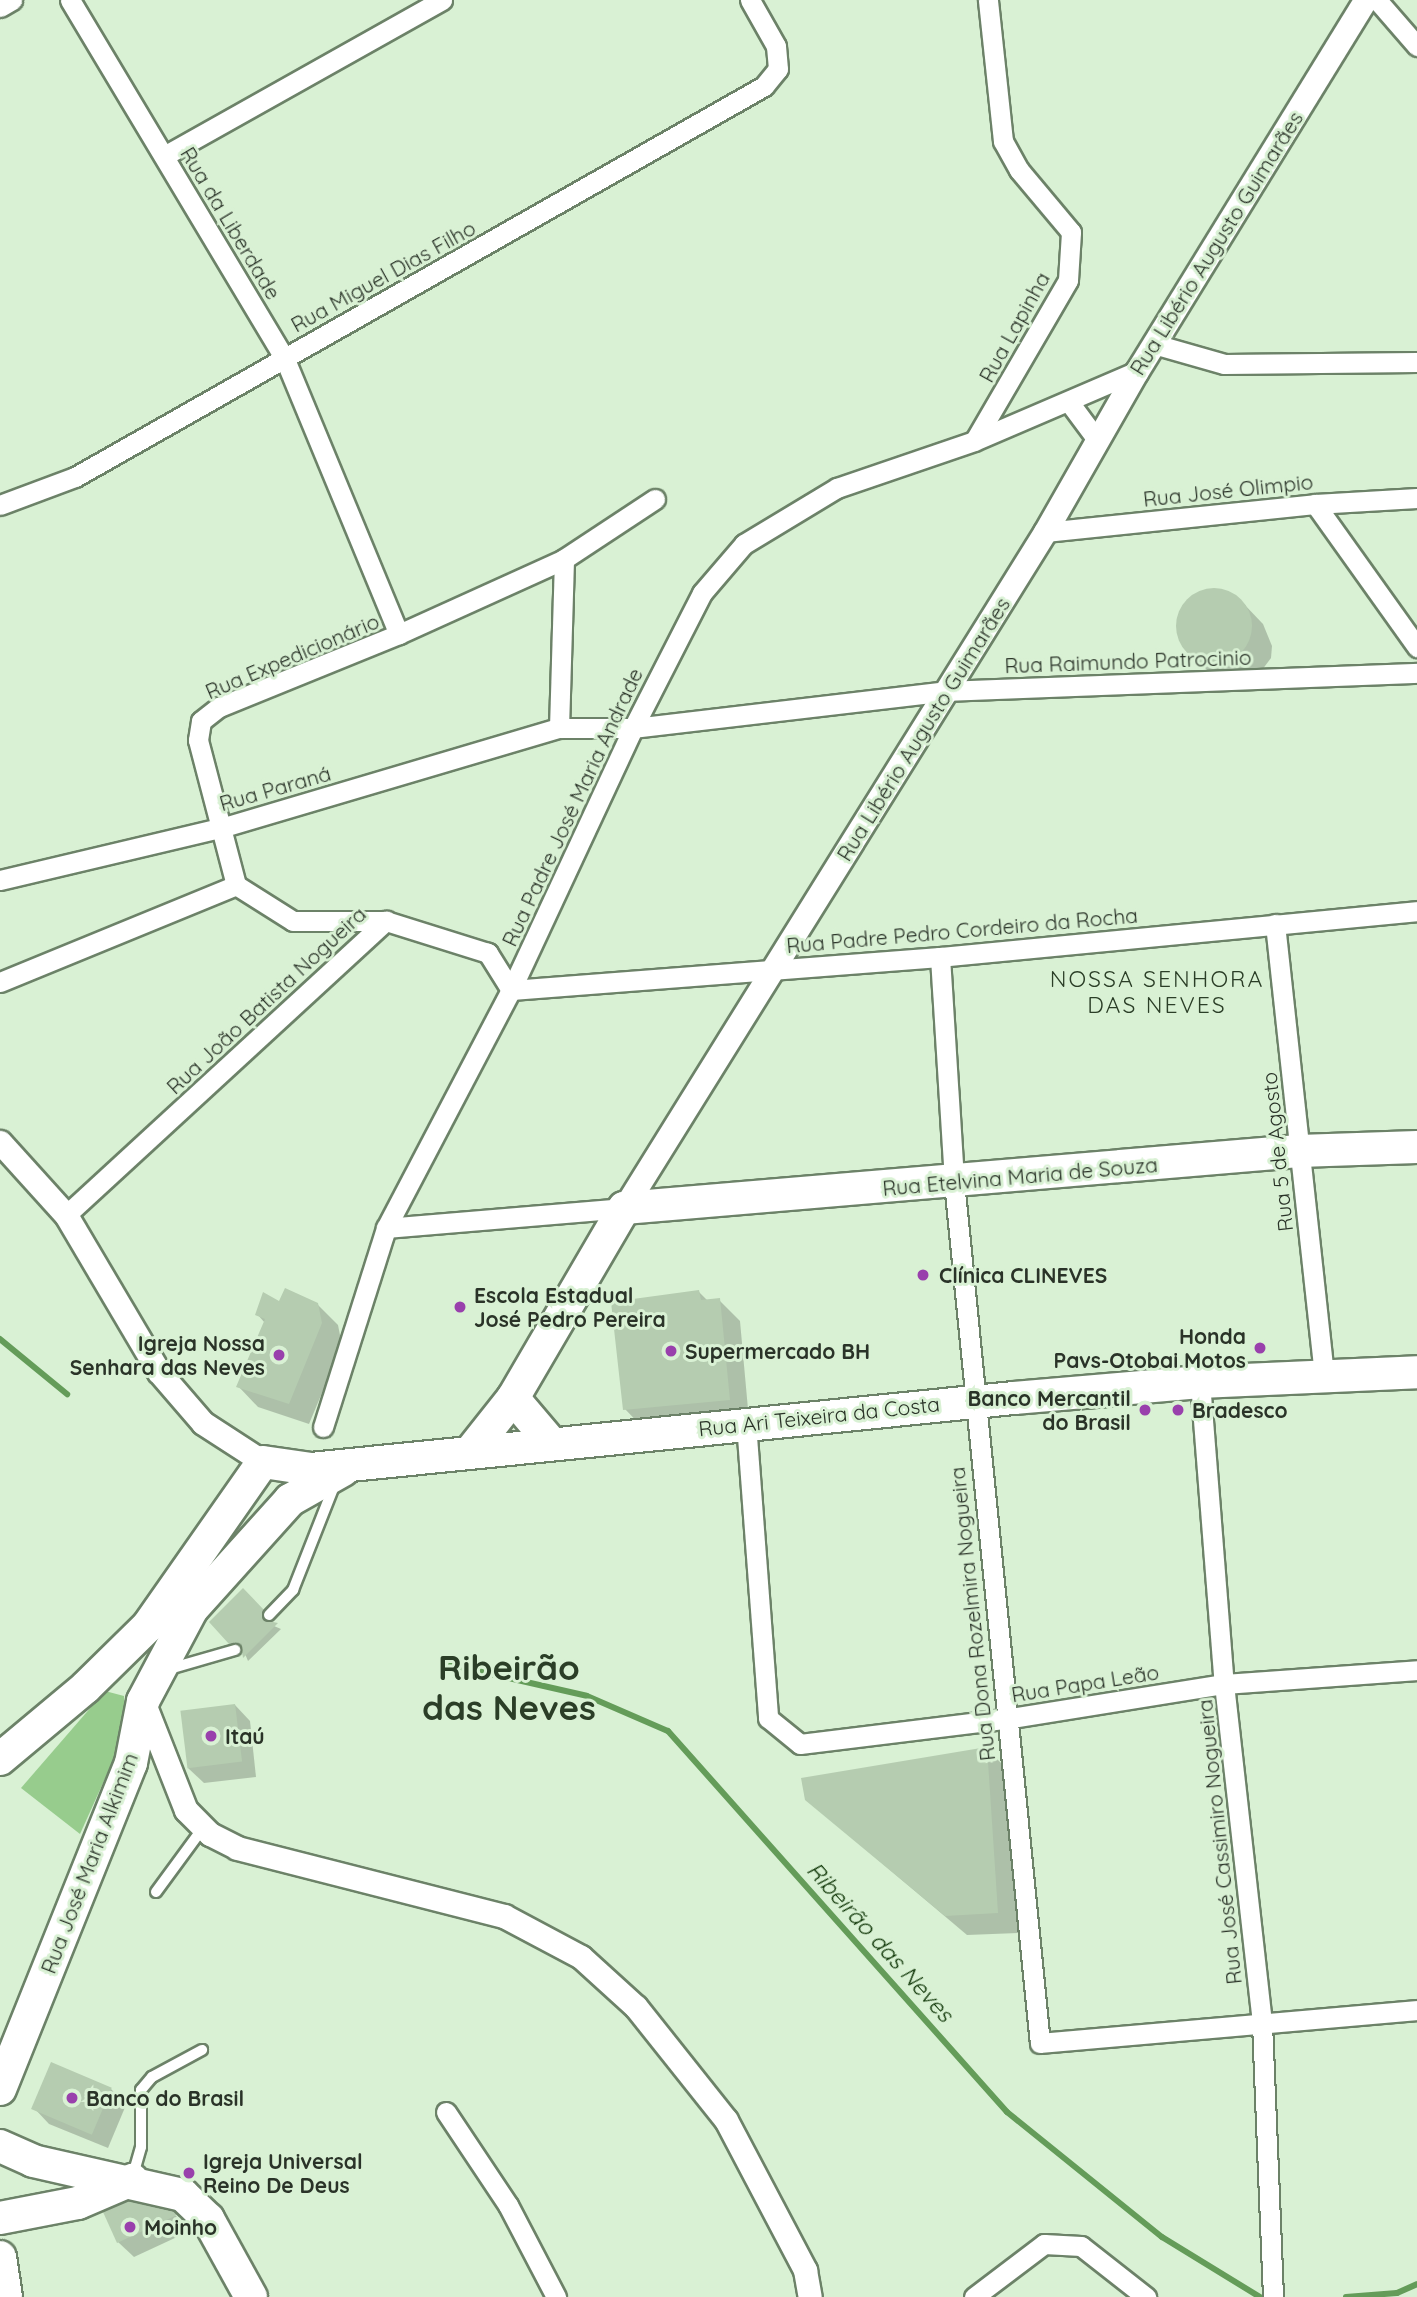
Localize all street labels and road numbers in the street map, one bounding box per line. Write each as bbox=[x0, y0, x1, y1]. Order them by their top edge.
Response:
street label: Rua Libério Augusto Guimarães bbox=[1124, 107, 1308, 379]
street label: Rua da Liberdade bbox=[176, 142, 286, 304]
street label: Rua Miguel Dias Filho bbox=[286, 215, 480, 337]
street label: Rua Lapinha bbox=[973, 267, 1055, 387]
street label: Rua José Olimpio bbox=[1142, 469, 1314, 511]
street label: Rua Libério Augusto Guimarães bbox=[831, 593, 1015, 865]
street label: Rua Expedicionário bbox=[201, 608, 383, 704]
street label: Rua Raimundo Patrocinio bbox=[1004, 644, 1252, 678]
street label: Rua Padre José Maria Andrade bbox=[496, 664, 648, 950]
street label: Rua Paraná bbox=[216, 760, 334, 816]
street label: Rua João Batista Nogueira bbox=[161, 901, 371, 1099]
street label: Rua Padre Pedro Cordeiro da Rocha bbox=[785, 902, 1139, 958]
street label: Rua 5 de Agosto bbox=[1256, 1071, 1298, 1233]
street label: Rua Etelvina Maria de Souza bbox=[881, 1151, 1159, 1201]
street label: Rua Ari Teixeira da Costa bbox=[697, 1391, 941, 1441]
street label: Rua Dona Rozelmira Nogueira bbox=[944, 1466, 1000, 1762]
street label: Rua Papa Leão bbox=[1009, 1659, 1161, 1707]
street label: Rua José Cassimiro Nogueira bbox=[1191, 1698, 1247, 1986]
street label: Rua José Maria Alkimim bbox=[35, 1749, 143, 1977]

